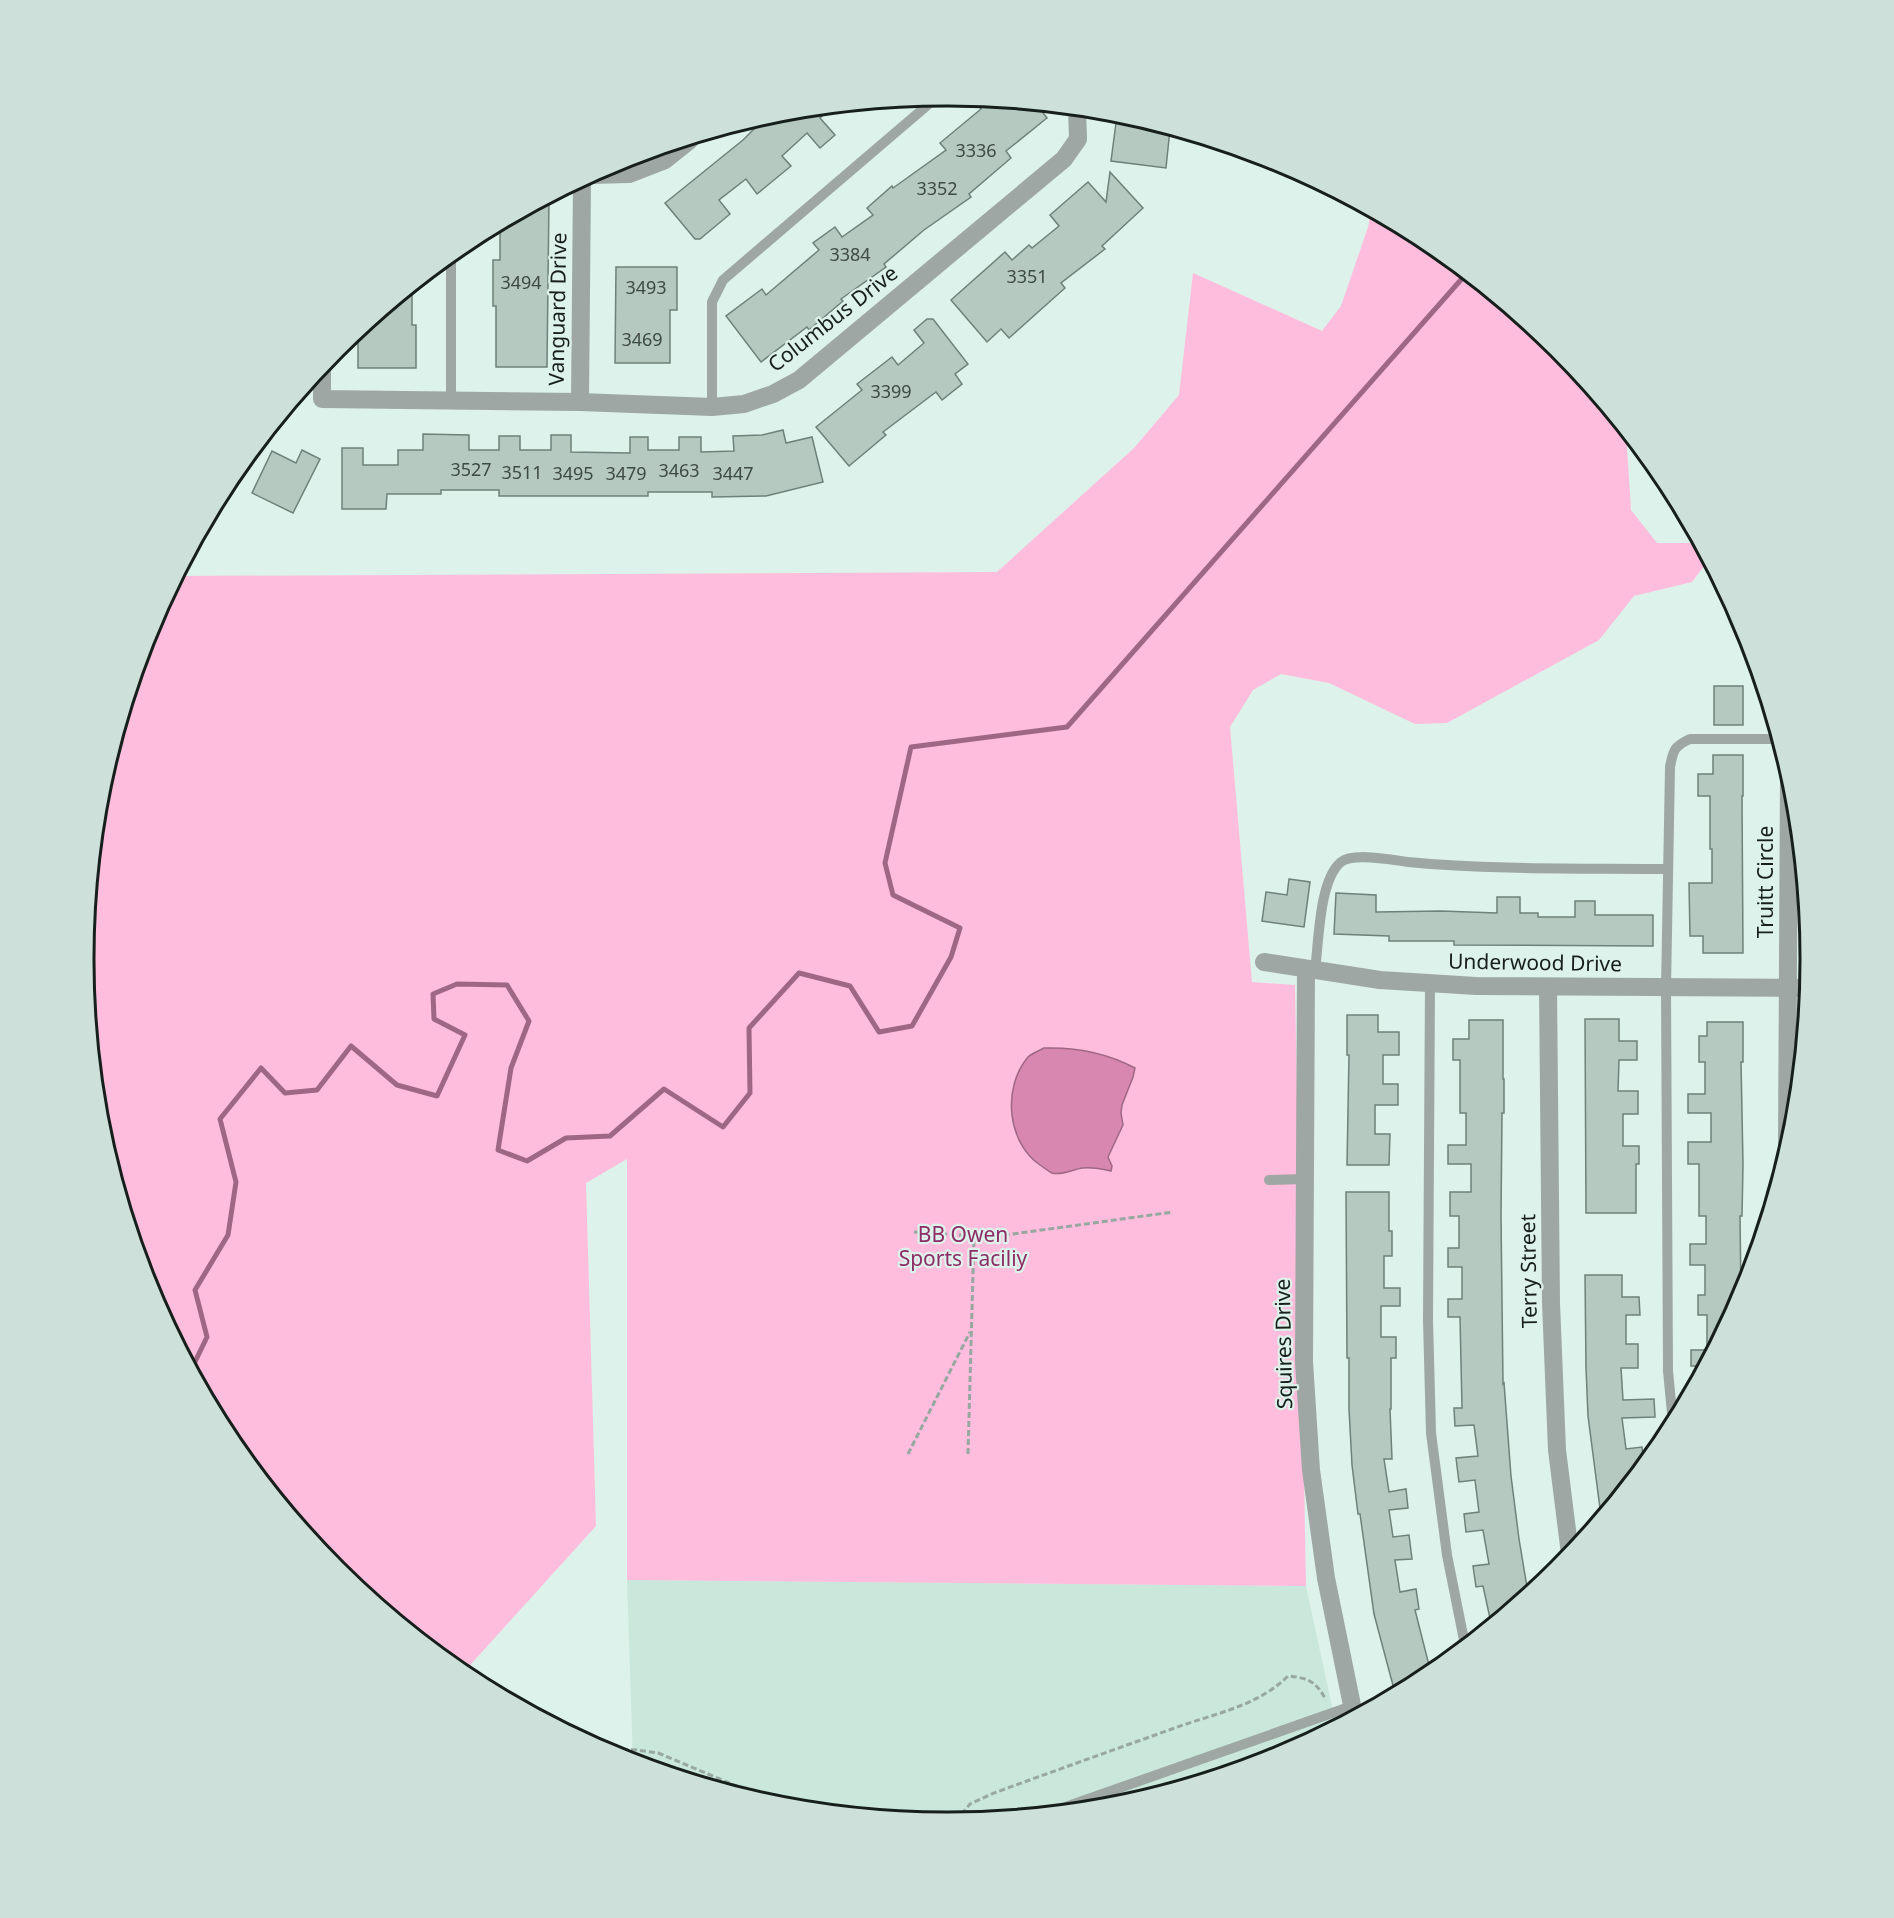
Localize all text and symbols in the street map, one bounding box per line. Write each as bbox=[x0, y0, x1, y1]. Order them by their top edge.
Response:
house number: 3336 bbox=[955, 138, 997, 162]
house number: 3352 bbox=[916, 176, 958, 200]
street label: Vanguard Drive bbox=[542, 232, 572, 386]
house number: 3384 bbox=[829, 242, 871, 266]
street label: Columbus Drive bbox=[762, 259, 903, 378]
house number: 3351 bbox=[1006, 264, 1048, 288]
house number: 3494 bbox=[500, 270, 542, 294]
house number: 3493 bbox=[625, 275, 667, 299]
house number: 3469 bbox=[621, 327, 663, 351]
house number: 3399 bbox=[870, 379, 912, 403]
house number: 3527 bbox=[450, 457, 492, 481]
house number: 3463 bbox=[658, 458, 700, 482]
house number: 3511 bbox=[501, 460, 543, 484]
house number: 3495 bbox=[552, 461, 594, 485]
house number: 3479 bbox=[605, 461, 647, 485]
house number: 3447 bbox=[712, 461, 754, 485]
street label: Truitt Circle bbox=[1751, 826, 1779, 938]
street label: Underwood Drive bbox=[1448, 946, 1622, 978]
street label: Terry Street bbox=[1513, 1213, 1543, 1328]
park label: BB Owen Sports Faciliy bbox=[899, 1220, 1028, 1272]
street label: Squires Drive bbox=[1268, 1279, 1298, 1409]

